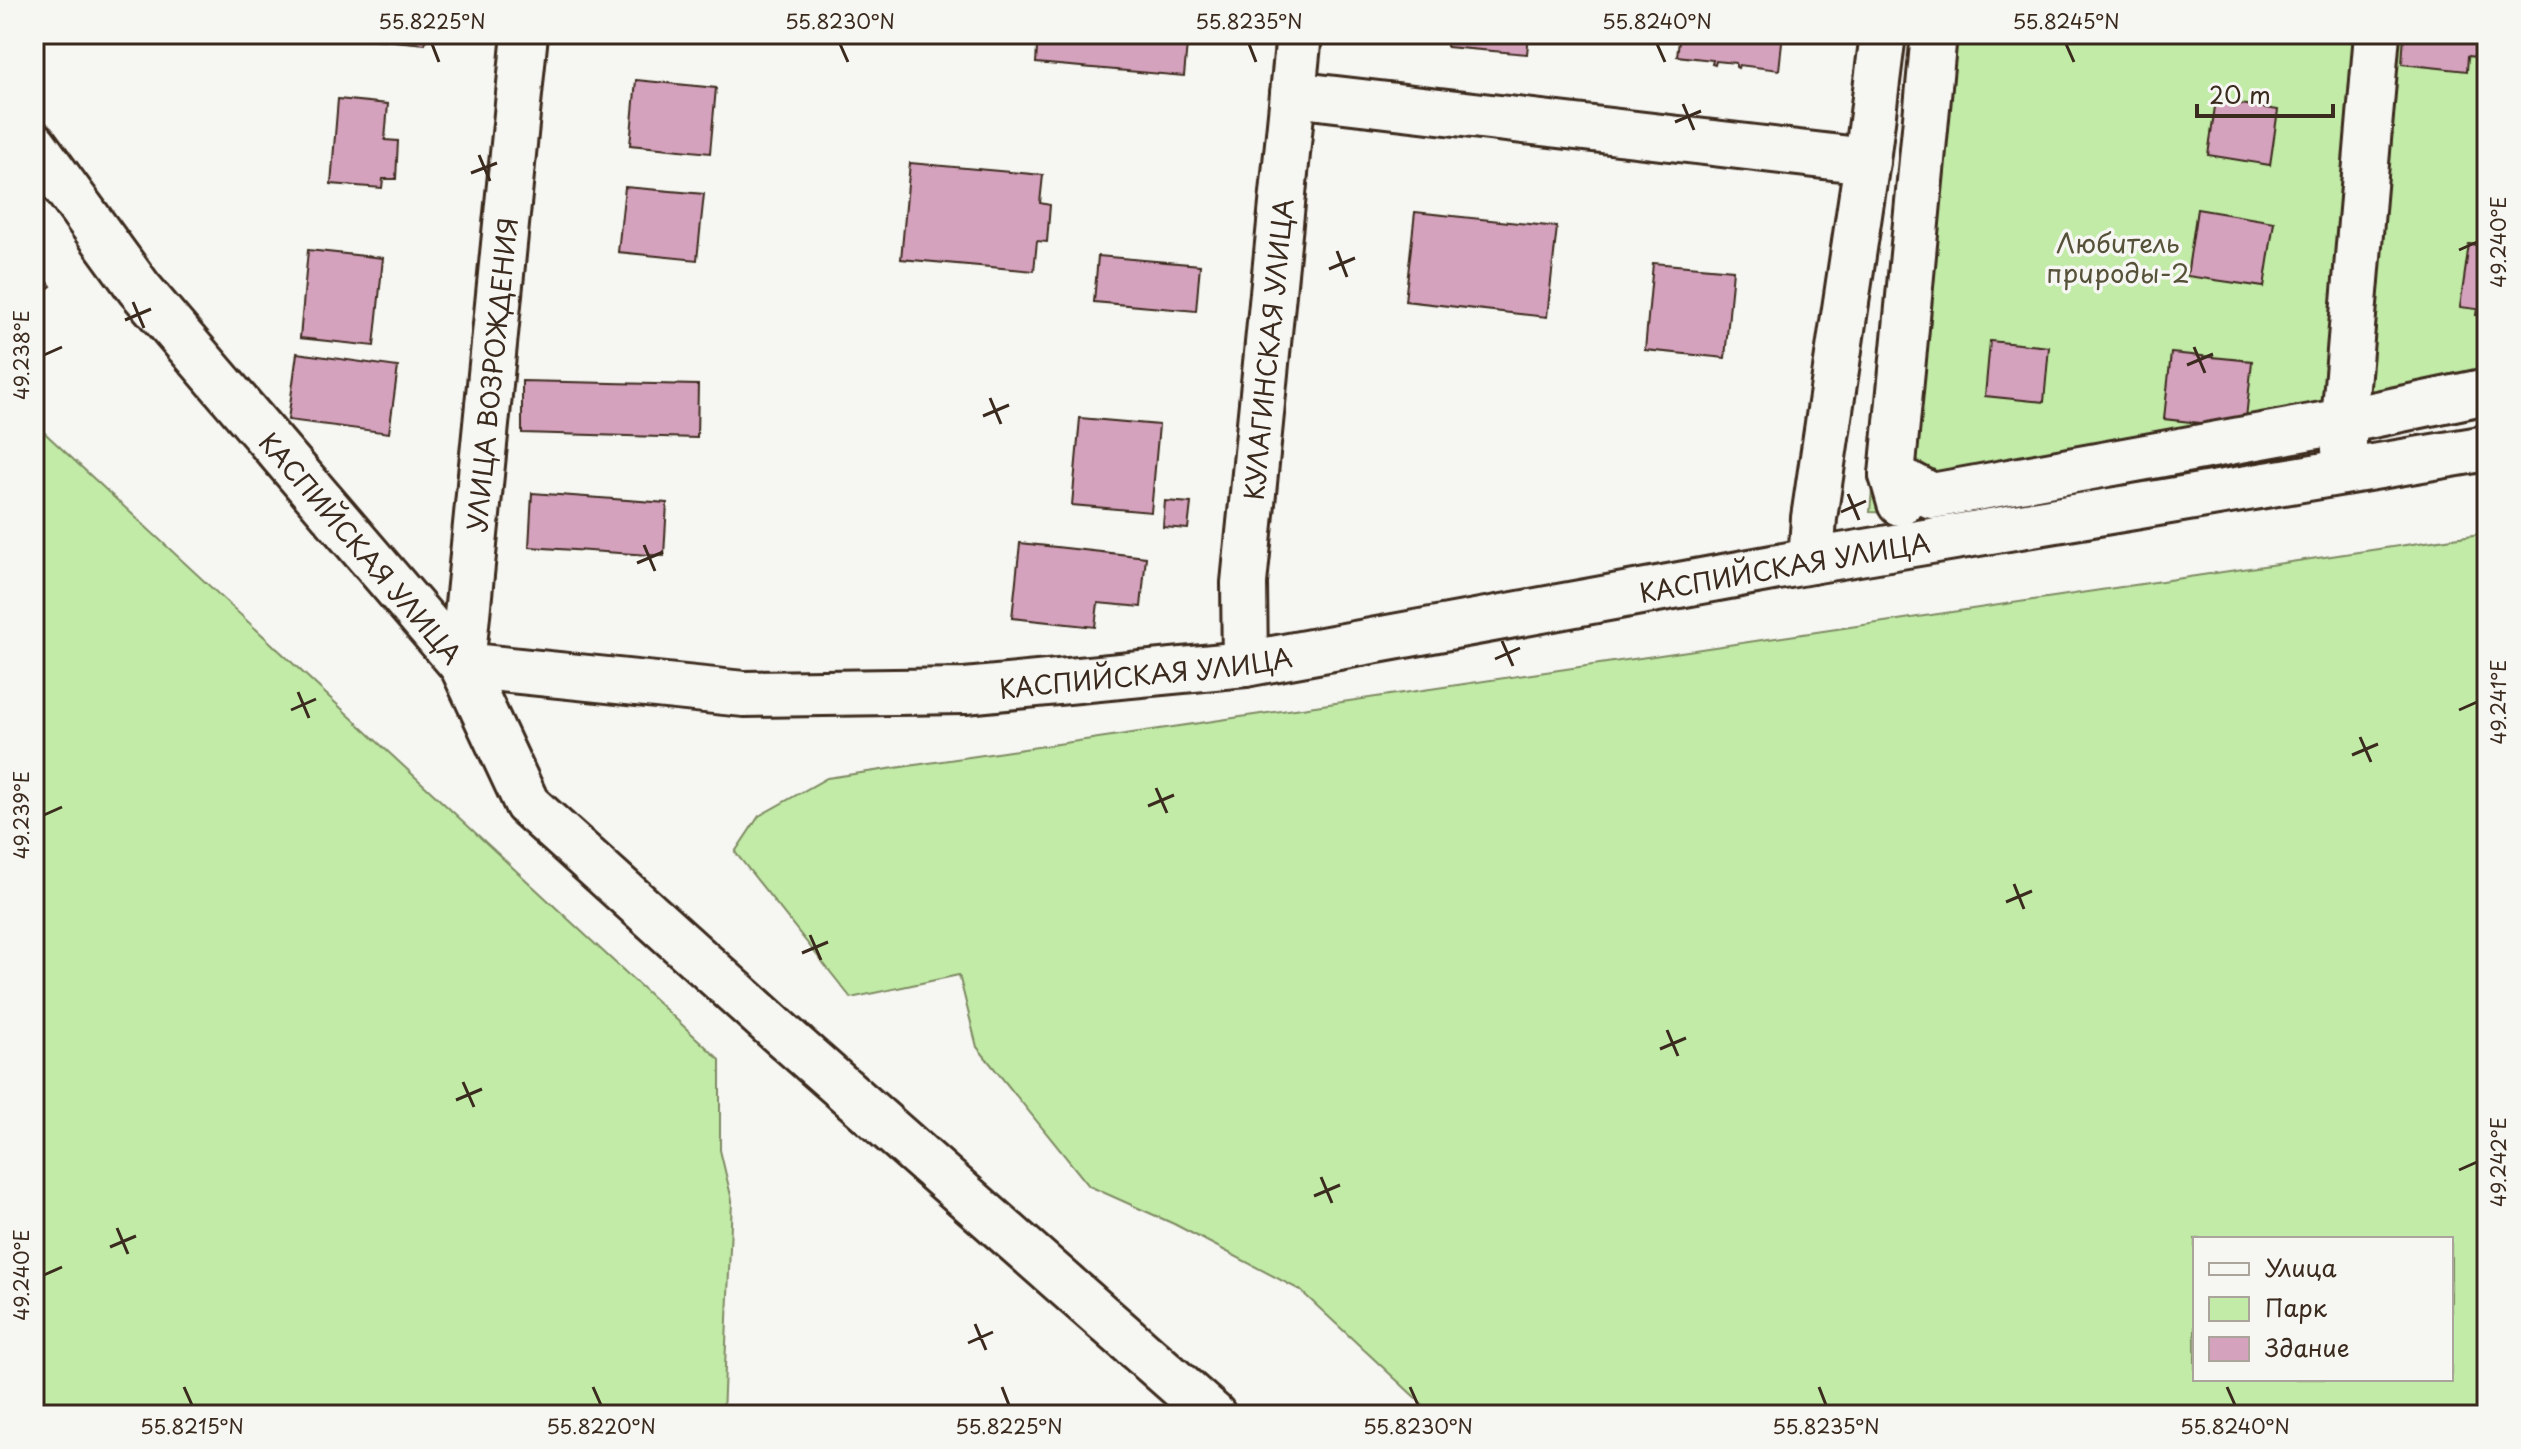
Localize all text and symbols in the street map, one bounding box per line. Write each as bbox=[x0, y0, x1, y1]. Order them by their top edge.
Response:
text: 55.8225°N bbox=[378, 6, 486, 36]
text: 55.8230°N bbox=[785, 6, 895, 36]
text: 55.8235°N bbox=[1195, 6, 1303, 36]
text: 55.8240°N bbox=[1602, 6, 1712, 36]
text: 55.8245°N bbox=[2012, 6, 2120, 36]
scale bar bbox=[2197, 68, 2333, 118]
text: 20 m bbox=[2209, 76, 2271, 112]
text: 49.240°E bbox=[2483, 196, 2513, 288]
street label: КУЛАГИНСКАЯ УЛИЦА bbox=[1233, 197, 1302, 502]
street label: УЛИЦА ВОЗРОЖДЕНИЯ bbox=[456, 215, 526, 533]
park label: Любитель природы-2 bbox=[2046, 223, 2190, 292]
text: 49.238°E bbox=[6, 310, 36, 400]
street label: КАСПИЙСКАЯ УЛИЦА bbox=[251, 423, 472, 672]
street label: КАСПИЙСКАЯ УЛИЦА bbox=[1636, 522, 1933, 611]
street label: КАСПИЙСКАЯ УЛИЦА bbox=[997, 636, 1295, 707]
text: 49.241°E bbox=[2483, 660, 2513, 744]
text: 49.239°E bbox=[6, 771, 36, 859]
text: 49.242°E bbox=[2483, 1117, 2513, 1207]
text: 49.240°E bbox=[6, 1229, 36, 1321]
legend bbox=[2193, 1237, 2453, 1381]
text: Улица bbox=[2265, 1249, 2337, 1285]
text: Парк bbox=[2265, 1289, 2328, 1325]
text: Здание bbox=[2265, 1329, 2350, 1365]
text: 55.8215°N bbox=[140, 1411, 244, 1441]
text: 55.8220°N bbox=[546, 1411, 656, 1441]
text: 55.8225°N bbox=[955, 1411, 1063, 1441]
text: 55.8230°N bbox=[1363, 1411, 1473, 1441]
text: 55.8235°N bbox=[1772, 1411, 1880, 1441]
text: 55.8240°N bbox=[2180, 1411, 2290, 1441]

